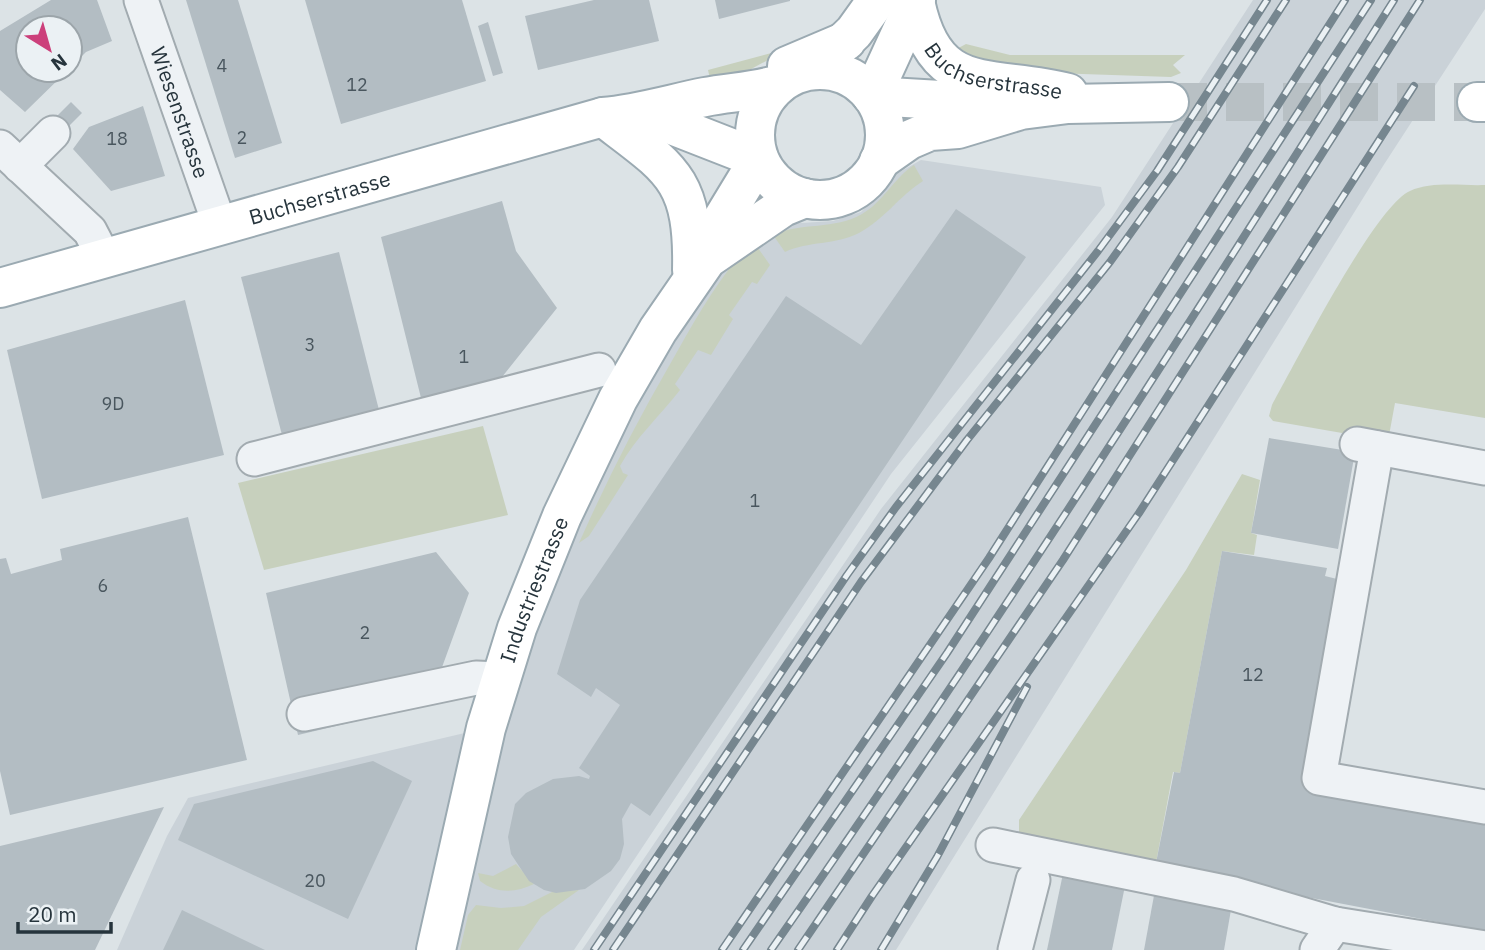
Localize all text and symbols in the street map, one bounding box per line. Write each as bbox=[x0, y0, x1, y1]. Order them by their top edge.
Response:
north arrow bbox=[14, 14, 84, 84]
street label: Buchserstrasse bbox=[918, 37, 1065, 105]
street label: Wiesenstrasse bbox=[144, 43, 216, 182]
text: N bbox=[47, 49, 72, 76]
house number: 4 bbox=[217, 54, 228, 77]
house number: 12 bbox=[346, 73, 368, 96]
house number: 2 bbox=[237, 126, 247, 149]
house number: 18 bbox=[106, 127, 128, 150]
street label: Buchserstrasse bbox=[245, 164, 393, 231]
house number: 3 bbox=[305, 333, 315, 356]
house number: 1 bbox=[459, 345, 469, 368]
house number: 9D bbox=[102, 392, 124, 415]
house number: 1 bbox=[750, 489, 760, 512]
street label: Industriestrasse bbox=[493, 512, 574, 666]
house number: 6 bbox=[98, 574, 108, 597]
house number: 2 bbox=[360, 621, 370, 644]
house number: 12 bbox=[1242, 663, 1264, 686]
house number: 20 bbox=[304, 869, 326, 892]
scale bar bbox=[18, 890, 110, 934]
text: 20 m bbox=[28, 900, 77, 928]

